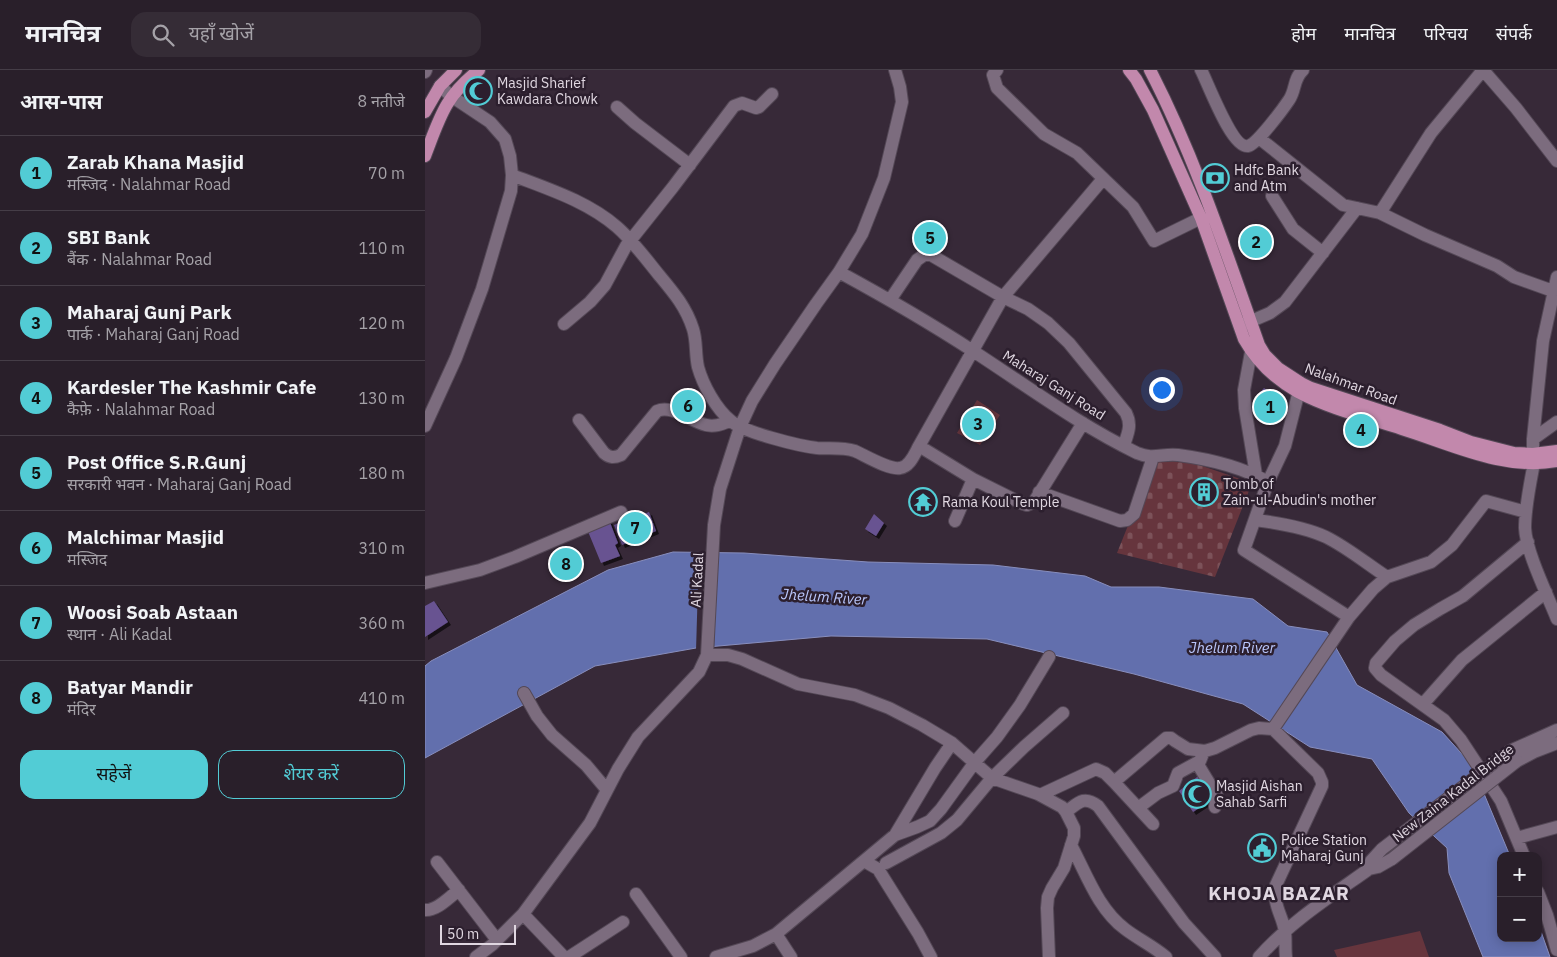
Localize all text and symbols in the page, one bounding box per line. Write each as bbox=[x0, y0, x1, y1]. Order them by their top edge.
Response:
search box bbox=[131, 12, 481, 57]
text: मानचित्र bbox=[25, 17, 101, 49]
icon: search bbox=[149, 21, 177, 49]
text: यहाँ खोजें bbox=[189, 21, 254, 45]
text: होम bbox=[1291, 22, 1316, 45]
text: मानचित्र bbox=[1344, 22, 1396, 45]
text: परिचय bbox=[1424, 22, 1468, 45]
text: संपर्क bbox=[1496, 22, 1532, 45]
place label: Masjid Sharief Kawdara Chowk bbox=[497, 74, 598, 108]
mosque icon: Masjid Sharief Kawdara Chowk bbox=[463, 76, 493, 106]
text: आस-पास bbox=[20, 87, 103, 115]
text: 8 नतीजे bbox=[358, 91, 405, 111]
text: Zarab Khana Masjid bbox=[67, 150, 244, 174]
place label: Hdfc Bank and Atm bbox=[1234, 161, 1299, 195]
text: 1 bbox=[31, 163, 41, 183]
text: 70 m bbox=[368, 163, 405, 183]
bank icon: Hdfc Bank and Atm bbox=[1200, 163, 1230, 193]
text: मस्जिद · Nalahmar Road bbox=[67, 174, 231, 194]
pin: 5 bbox=[914, 219, 946, 257]
pin: 2 bbox=[1240, 223, 1272, 261]
text: SBI Bank bbox=[67, 225, 150, 249]
text: 2 bbox=[31, 238, 41, 258]
text: 110 m bbox=[358, 238, 405, 258]
text: बैंक · Nalahmar Road bbox=[67, 249, 212, 269]
text: Maharaj Gunj Park bbox=[67, 300, 232, 324]
text: 3 bbox=[31, 313, 41, 333]
text: 120 m bbox=[358, 313, 405, 333]
text: पार्क · Maharaj Ganj Road bbox=[67, 324, 240, 344]
street label: Maharaj Ganj Road bbox=[999, 346, 1109, 424]
street label: Nalahmar Road bbox=[1302, 359, 1400, 409]
text: Kardesler The Kashmir Cafe bbox=[67, 375, 316, 399]
your location bbox=[1149, 377, 1175, 403]
pin: 6 bbox=[672, 387, 704, 425]
text: 4 bbox=[31, 388, 41, 408]
text: 130 m bbox=[358, 388, 405, 408]
pin: 1 bbox=[1254, 388, 1286, 426]
text: कैफ़े · Nalahmar Road bbox=[67, 399, 215, 419]
pin: 3 bbox=[962, 405, 994, 443]
pin: 4 bbox=[1345, 411, 1377, 449]
text: Post Office S.R.Gunj bbox=[67, 450, 246, 474]
text: 5 bbox=[31, 463, 41, 483]
text: 180 m bbox=[358, 463, 405, 483]
text: सरकारी भवन · Maharaj Ganj Road bbox=[67, 474, 292, 494]
place label: Tomb of Zain-ul-Abudin's mother bbox=[1223, 475, 1376, 509]
building icon: Tomb of Zain-ul-Abudin's mother bbox=[1189, 477, 1219, 507]
temple icon: Rama Koul Temple bbox=[908, 487, 938, 517]
place label: Rama Koul Temple bbox=[942, 493, 1060, 511]
pin: 7 bbox=[619, 509, 651, 547]
text: Malchimar Masjid bbox=[67, 525, 224, 549]
text: 6 bbox=[31, 538, 41, 558]
text: 310 m bbox=[358, 538, 405, 558]
pin: 8 bbox=[550, 545, 582, 583]
text: मस्जिद bbox=[67, 549, 107, 569]
street label: Ali Kadal bbox=[687, 552, 707, 608]
water label: Jhelum River bbox=[781, 584, 868, 609]
text: Woosi Soab Astaan bbox=[67, 600, 238, 624]
text: 7 bbox=[31, 613, 41, 633]
text: 360 m bbox=[358, 613, 405, 633]
text: स्थान · Ali Kadal bbox=[67, 624, 172, 644]
water label: Jhelum River bbox=[1189, 638, 1275, 657]
text: Batyar Mandir bbox=[67, 675, 193, 699]
text: 8 bbox=[31, 688, 41, 708]
text: 410 m bbox=[358, 688, 405, 708]
text: मंदिर bbox=[67, 699, 96, 719]
street label: New Zaina Kadal Bridge bbox=[1389, 740, 1518, 846]
button: सहेजें bbox=[20, 750, 208, 799]
button: शेयर करें bbox=[218, 750, 405, 799]
place label: Masjid Aishan Sahab Sarfi bbox=[1216, 777, 1303, 811]
mosque icon: Masjid Aishan Sahab Sarfi bbox=[1182, 779, 1212, 809]
place label: Police Station Maharaj Gunj bbox=[1281, 831, 1367, 865]
public building icon: Police Station Maharaj Gunj bbox=[1247, 833, 1277, 863]
map controls bbox=[1497, 852, 1542, 942]
button: + bbox=[1497, 852, 1542, 897]
district label: KHOJA BAZAR bbox=[1208, 881, 1350, 905]
button: − bbox=[1497, 897, 1542, 942]
scale bar bbox=[440, 922, 516, 945]
text: 50 m bbox=[447, 925, 479, 943]

